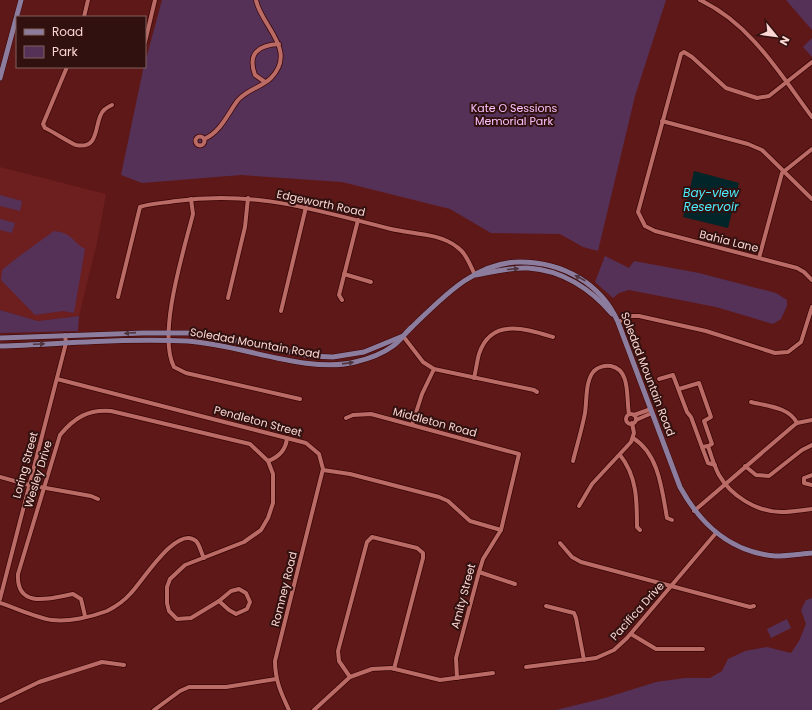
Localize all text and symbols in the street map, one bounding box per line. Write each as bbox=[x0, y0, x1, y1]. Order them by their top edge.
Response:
legend bbox=[16, 16, 146, 68]
north arrow bbox=[756, 16, 796, 56]
text: Road bbox=[52, 23, 83, 40]
text: N bbox=[776, 33, 794, 48]
text: Park bbox=[52, 43, 79, 60]
park label: Kate O Sessions Memorial Park bbox=[471, 100, 558, 129]
water label: Bay-view Reservoir bbox=[683, 184, 740, 215]
street label: Edgeworth Road bbox=[275, 186, 367, 220]
street label: Bahia Lane bbox=[698, 226, 760, 256]
one-way arrow bbox=[507, 266, 519, 272]
one-way arrow bbox=[574, 275, 586, 282]
street label: Soledad Mountain Road bbox=[617, 310, 679, 438]
street label: Soledad Mountain Road bbox=[189, 324, 321, 362]
one-way arrow bbox=[124, 330, 136, 337]
one-way arrow bbox=[33, 341, 45, 348]
one-way arrow bbox=[341, 360, 354, 366]
street label: Pendleton Street bbox=[212, 402, 304, 440]
street label: Middleton Road bbox=[391, 403, 479, 441]
street label: Loring Street bbox=[8, 430, 42, 500]
street label: Wesley Drive bbox=[20, 438, 56, 510]
street label: Romney Road bbox=[267, 550, 301, 628]
street label: Amity Street bbox=[447, 562, 479, 630]
street label: Pacifica Drive bbox=[606, 578, 668, 644]

